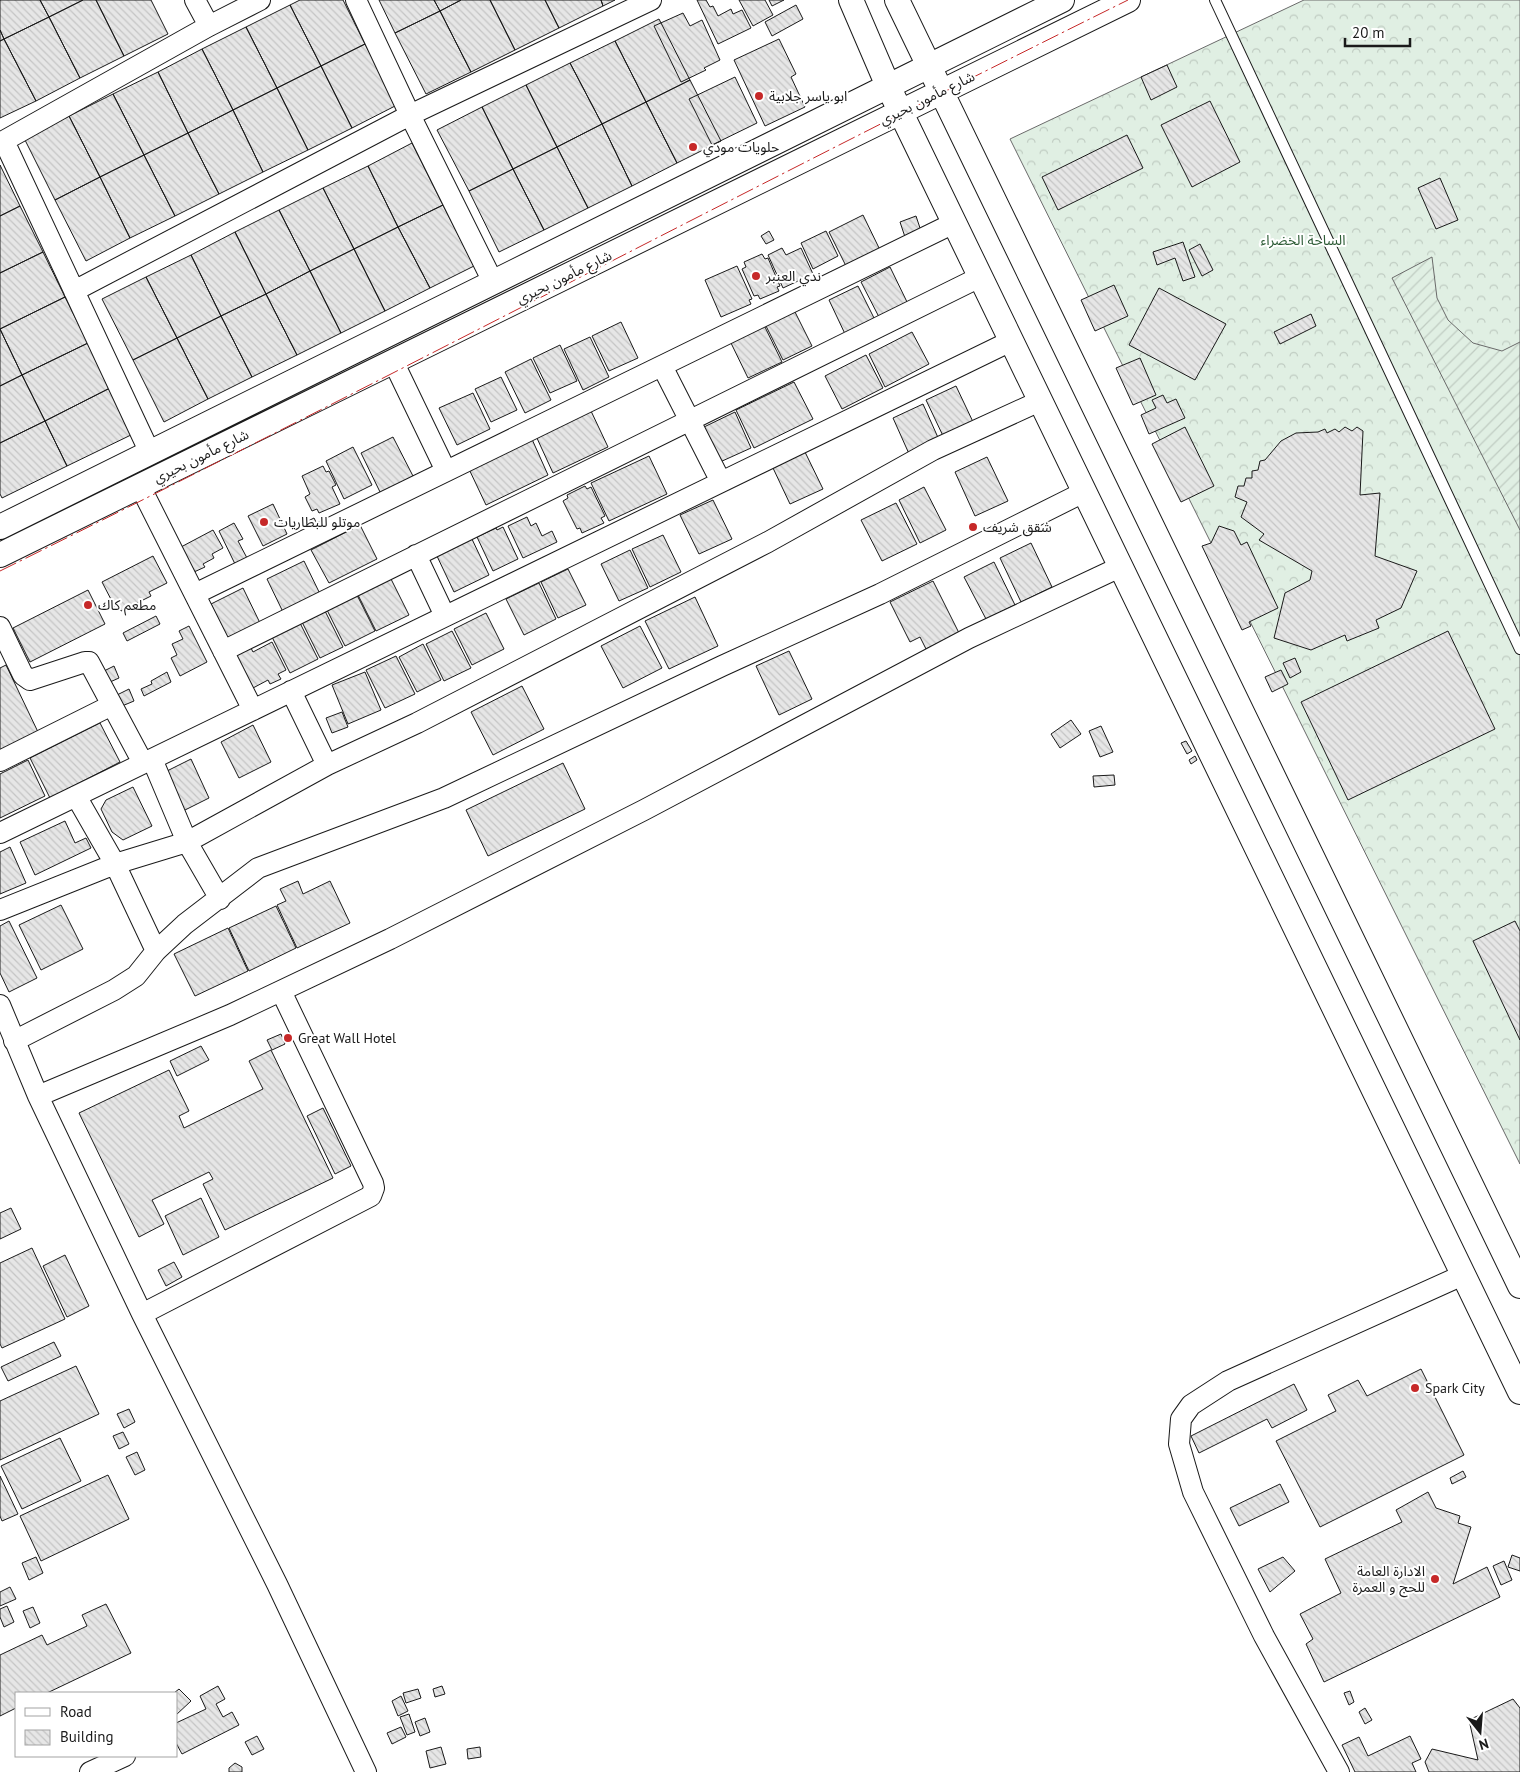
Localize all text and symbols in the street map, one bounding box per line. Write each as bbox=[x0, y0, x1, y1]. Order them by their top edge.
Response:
scale bar bbox=[1345, 15, 1410, 47]
text: 20 m bbox=[1352, 23, 1385, 42]
street label: شارع مأمون بحيري bbox=[876, 67, 979, 131]
place label: ابو ياسر جلابية bbox=[769, 87, 847, 105]
marker: ابو ياسر جلابية bbox=[753, 90, 765, 102]
place label: حلويات مودي bbox=[703, 138, 779, 158]
marker: حلويات مودي bbox=[687, 141, 699, 153]
park label: الساحة الخضراء bbox=[1260, 231, 1346, 249]
street label: شارع مأمون بحيري bbox=[513, 246, 616, 310]
place label: ندي العنبر bbox=[765, 267, 821, 287]
marker: ندي العنبر bbox=[750, 270, 762, 282]
street label: شارع مأمون بحيري bbox=[150, 425, 253, 489]
place label: موتلو للبطاريات bbox=[274, 513, 360, 531]
marker: موتلو للبطاريات bbox=[258, 516, 270, 528]
place label: شقق شريف bbox=[983, 518, 1052, 537]
marker: شقق شريف bbox=[967, 521, 979, 533]
place label: مطعم كاك bbox=[98, 596, 156, 616]
marker: مطعم كاك bbox=[82, 599, 94, 611]
place label: Great Wall Hotel bbox=[298, 1029, 396, 1047]
marker: Great Wall Hotel bbox=[282, 1032, 294, 1044]
place label: Spark City bbox=[1425, 1379, 1485, 1397]
marker: Spark City bbox=[1409, 1382, 1421, 1394]
place label: الادارة العامة للحج و العمرة bbox=[1352, 1562, 1425, 1598]
marker: الادارة العامة للحج و العمرة bbox=[1429, 1573, 1441, 1585]
legend bbox=[15, 1692, 178, 1757]
text: Road bbox=[60, 1702, 92, 1721]
north arrow bbox=[1455, 1707, 1505, 1757]
text: Building bbox=[60, 1727, 114, 1746]
text: N bbox=[1477, 1734, 1491, 1754]

